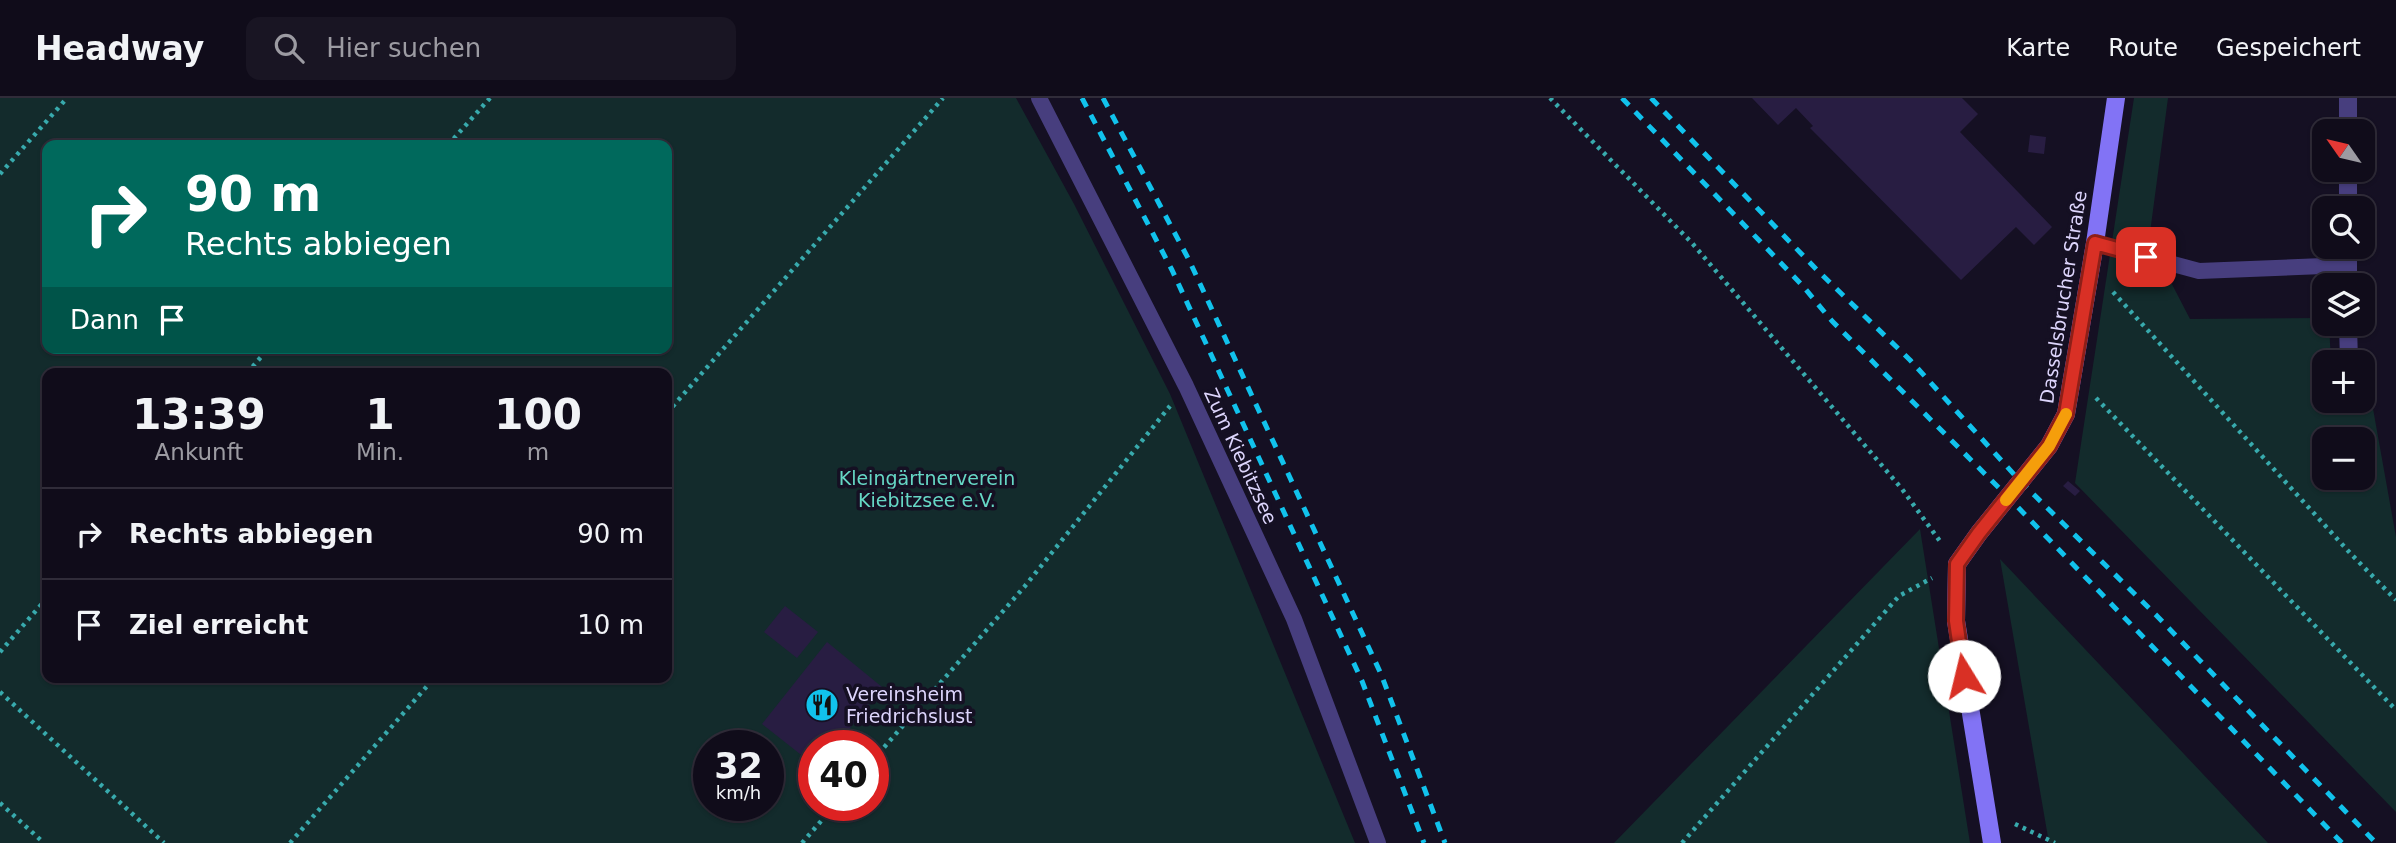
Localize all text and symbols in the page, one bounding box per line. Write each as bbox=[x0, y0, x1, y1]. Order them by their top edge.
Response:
search box bbox=[246, 17, 736, 80]
text: Headway bbox=[35, 29, 204, 68]
icon: search bbox=[270, 29, 308, 67]
text: Hier suchen bbox=[326, 33, 481, 63]
text: Karte bbox=[2006, 34, 2070, 62]
text: Route bbox=[2108, 34, 2178, 62]
text: Gespeichert bbox=[2216, 34, 2361, 62]
north arrow bbox=[2312, 119, 2375, 182]
map controls bbox=[2312, 119, 2375, 490]
text: 90 m bbox=[185, 166, 321, 223]
icon: right bbox=[70, 168, 161, 259]
street label: Dasselsbrucher Straße bbox=[2035, 189, 2091, 405]
button: search bbox=[2312, 196, 2375, 259]
text: Rechts abbiegen bbox=[185, 225, 452, 263]
pin bbox=[2116, 227, 2176, 287]
icon: arrive bbox=[2127, 238, 2165, 276]
button: layers bbox=[2312, 273, 2375, 336]
icon: arrive bbox=[153, 301, 191, 339]
text: Dann bbox=[70, 305, 139, 335]
button: + bbox=[2312, 350, 2375, 413]
street label: Zum Kiebitzsee bbox=[1200, 385, 1282, 527]
text: 13:39 bbox=[132, 390, 266, 439]
text: 1 bbox=[365, 390, 395, 439]
text: 100 bbox=[494, 390, 582, 439]
button: − bbox=[2312, 427, 2375, 490]
text: Ankunft bbox=[155, 439, 243, 465]
text: Min. bbox=[356, 439, 404, 465]
text: m bbox=[527, 439, 549, 465]
park label: Kleingärtnerverein Kiebitzsee e.V. bbox=[839, 467, 1015, 511]
icon: right bbox=[70, 515, 108, 553]
text: Rechts abbiegen bbox=[129, 519, 374, 549]
text: 90 m bbox=[577, 519, 644, 549]
icon: arrive bbox=[70, 606, 108, 644]
text: Ziel erreicht bbox=[129, 610, 309, 640]
text: 10 m bbox=[577, 610, 644, 640]
position arrow bbox=[1927, 639, 2001, 713]
place label: Vereinsheim Friedrichslust bbox=[846, 683, 973, 727]
restaurant icon: Vereinsheim Friedrichslust bbox=[803, 686, 841, 724]
speed limit sign: 40 bbox=[798, 730, 889, 821]
text: 32 bbox=[714, 746, 763, 786]
text: km/h bbox=[716, 782, 761, 803]

